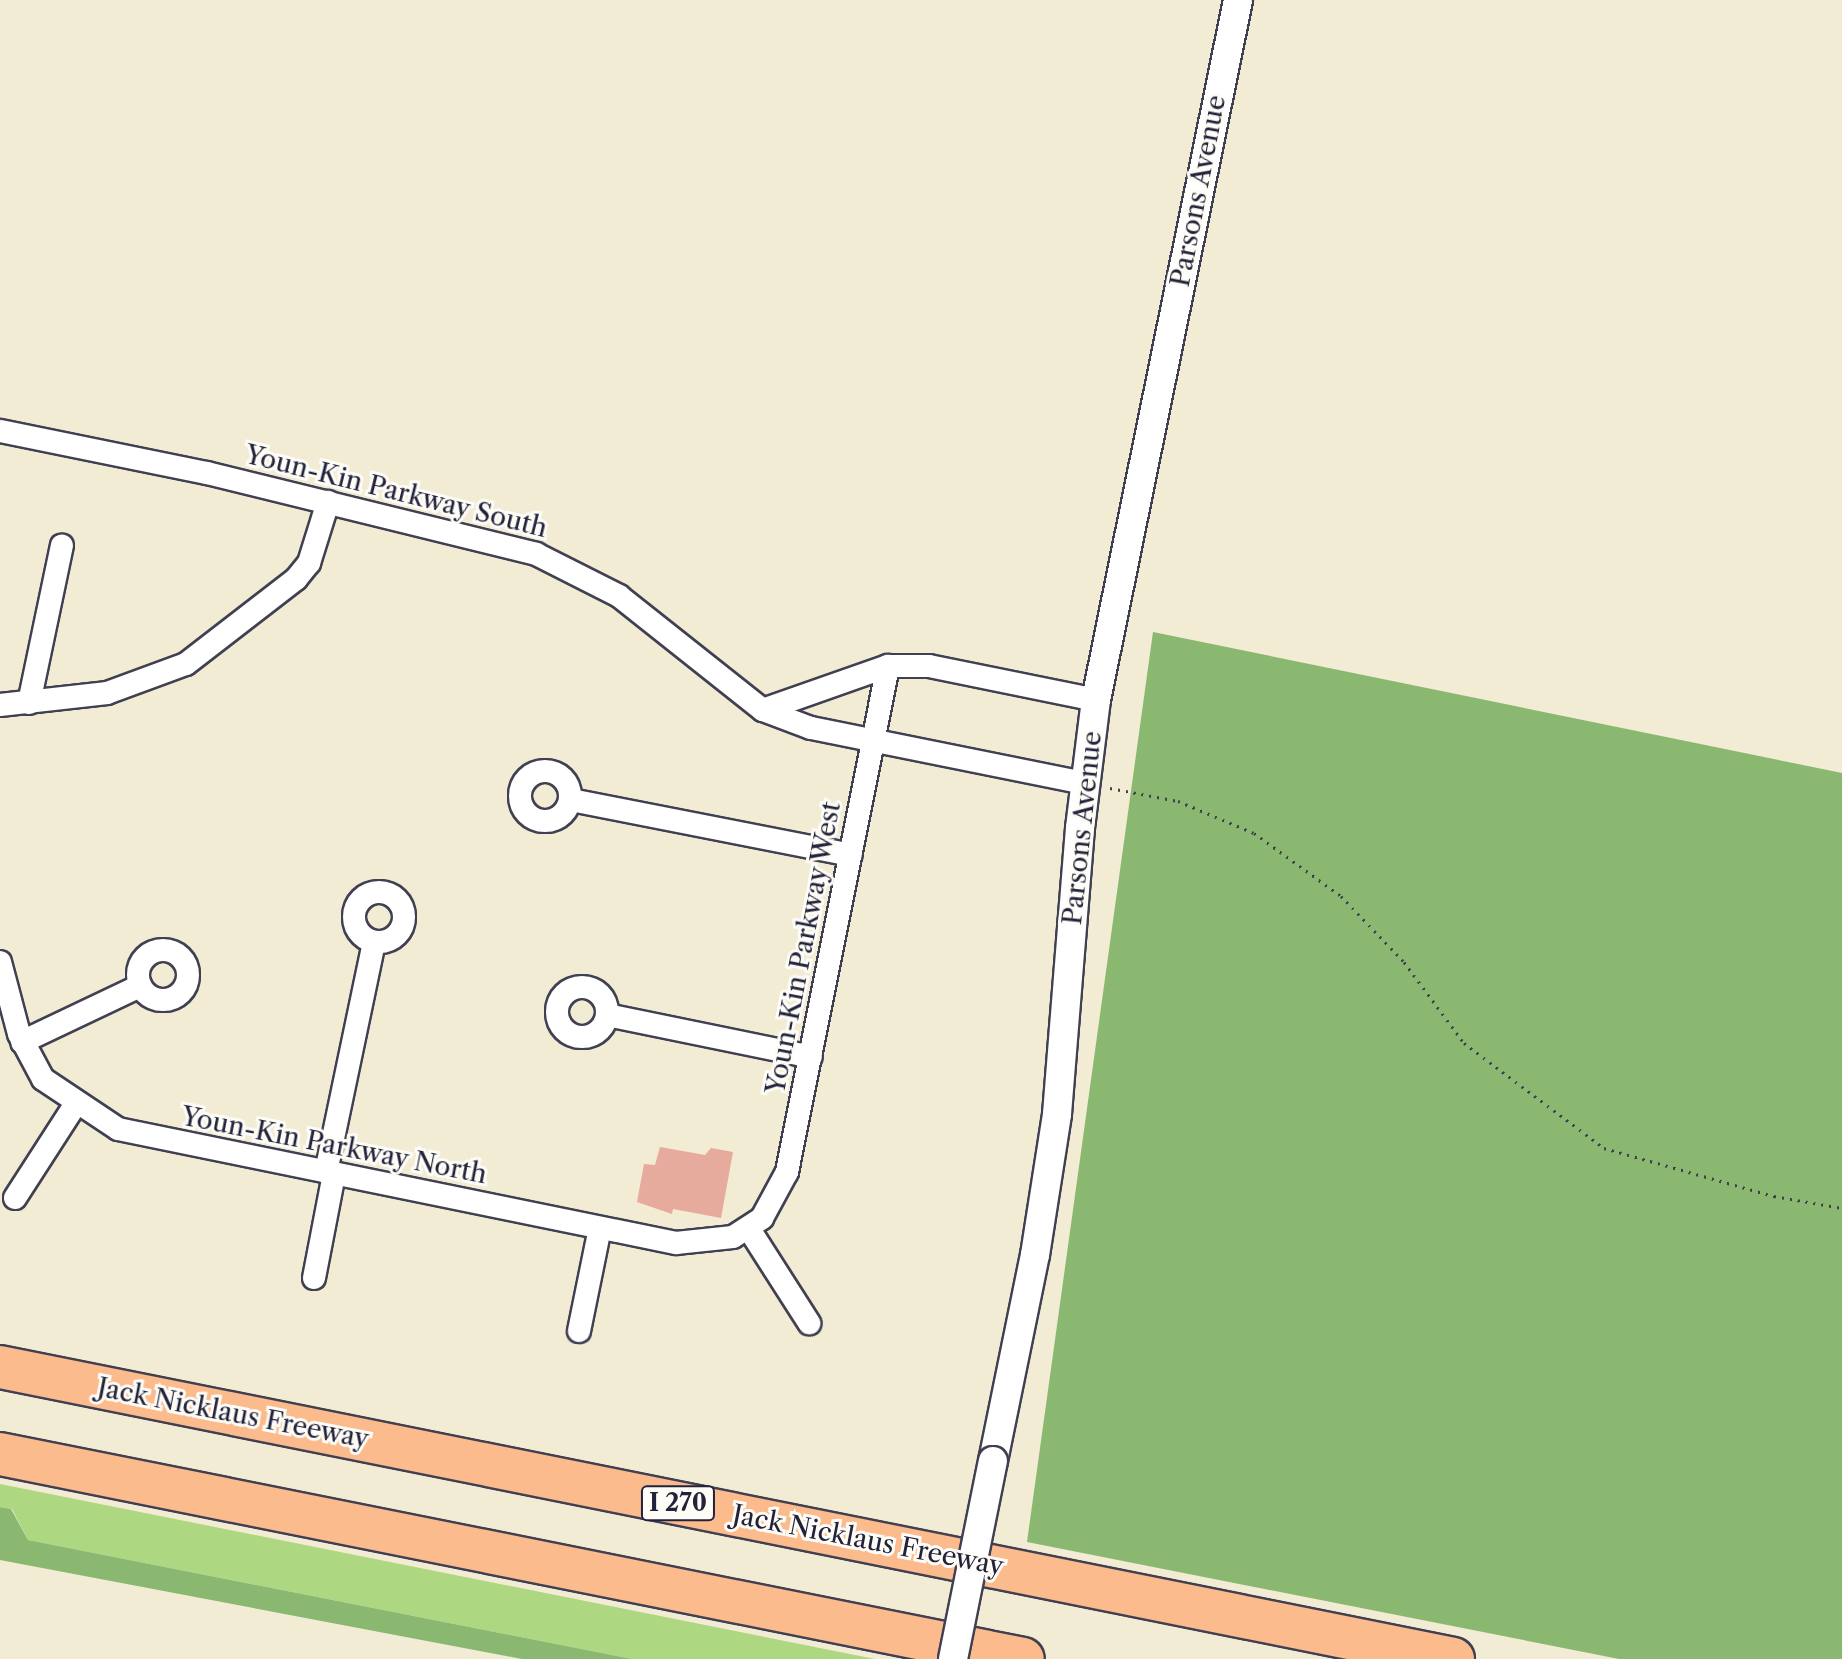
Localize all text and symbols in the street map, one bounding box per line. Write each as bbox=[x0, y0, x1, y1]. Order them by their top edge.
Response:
street label: Parsons Avenue bbox=[1165, 92, 1233, 290]
street label: Youn-Kin Parkway South bbox=[241, 439, 551, 545]
street label: Parsons Avenue bbox=[1057, 729, 1109, 927]
street label: Youn-Kin Parkway West bbox=[760, 798, 848, 1098]
street label: Youn-Kin Parkway North bbox=[178, 1101, 490, 1191]
street label: Jack Nicklaus Freeway bbox=[94, 1372, 372, 1456]
road number: I 270 bbox=[640, 1483, 716, 1523]
street label: Jack Nicklaus Freeway bbox=[729, 1499, 1007, 1583]

